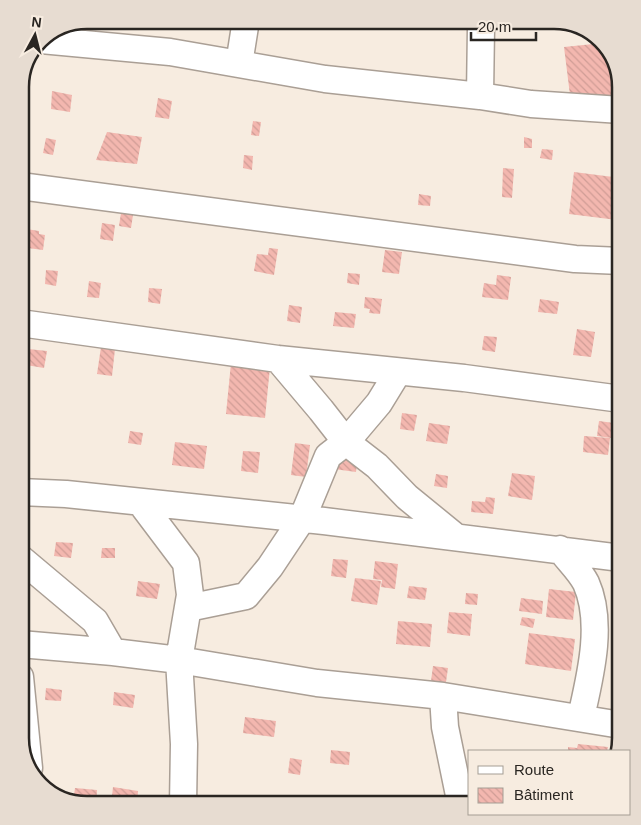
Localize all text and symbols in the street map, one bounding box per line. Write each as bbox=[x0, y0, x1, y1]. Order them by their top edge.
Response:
north arrow bbox=[10, 10, 60, 60]
scale bar bbox=[471, 10, 536, 42]
text: N bbox=[31, 14, 43, 31]
text: 20 m bbox=[478, 18, 511, 35]
legend bbox=[468, 750, 631, 815]
text: Route bbox=[514, 761, 554, 778]
text: Bâtiment bbox=[514, 786, 574, 803]

